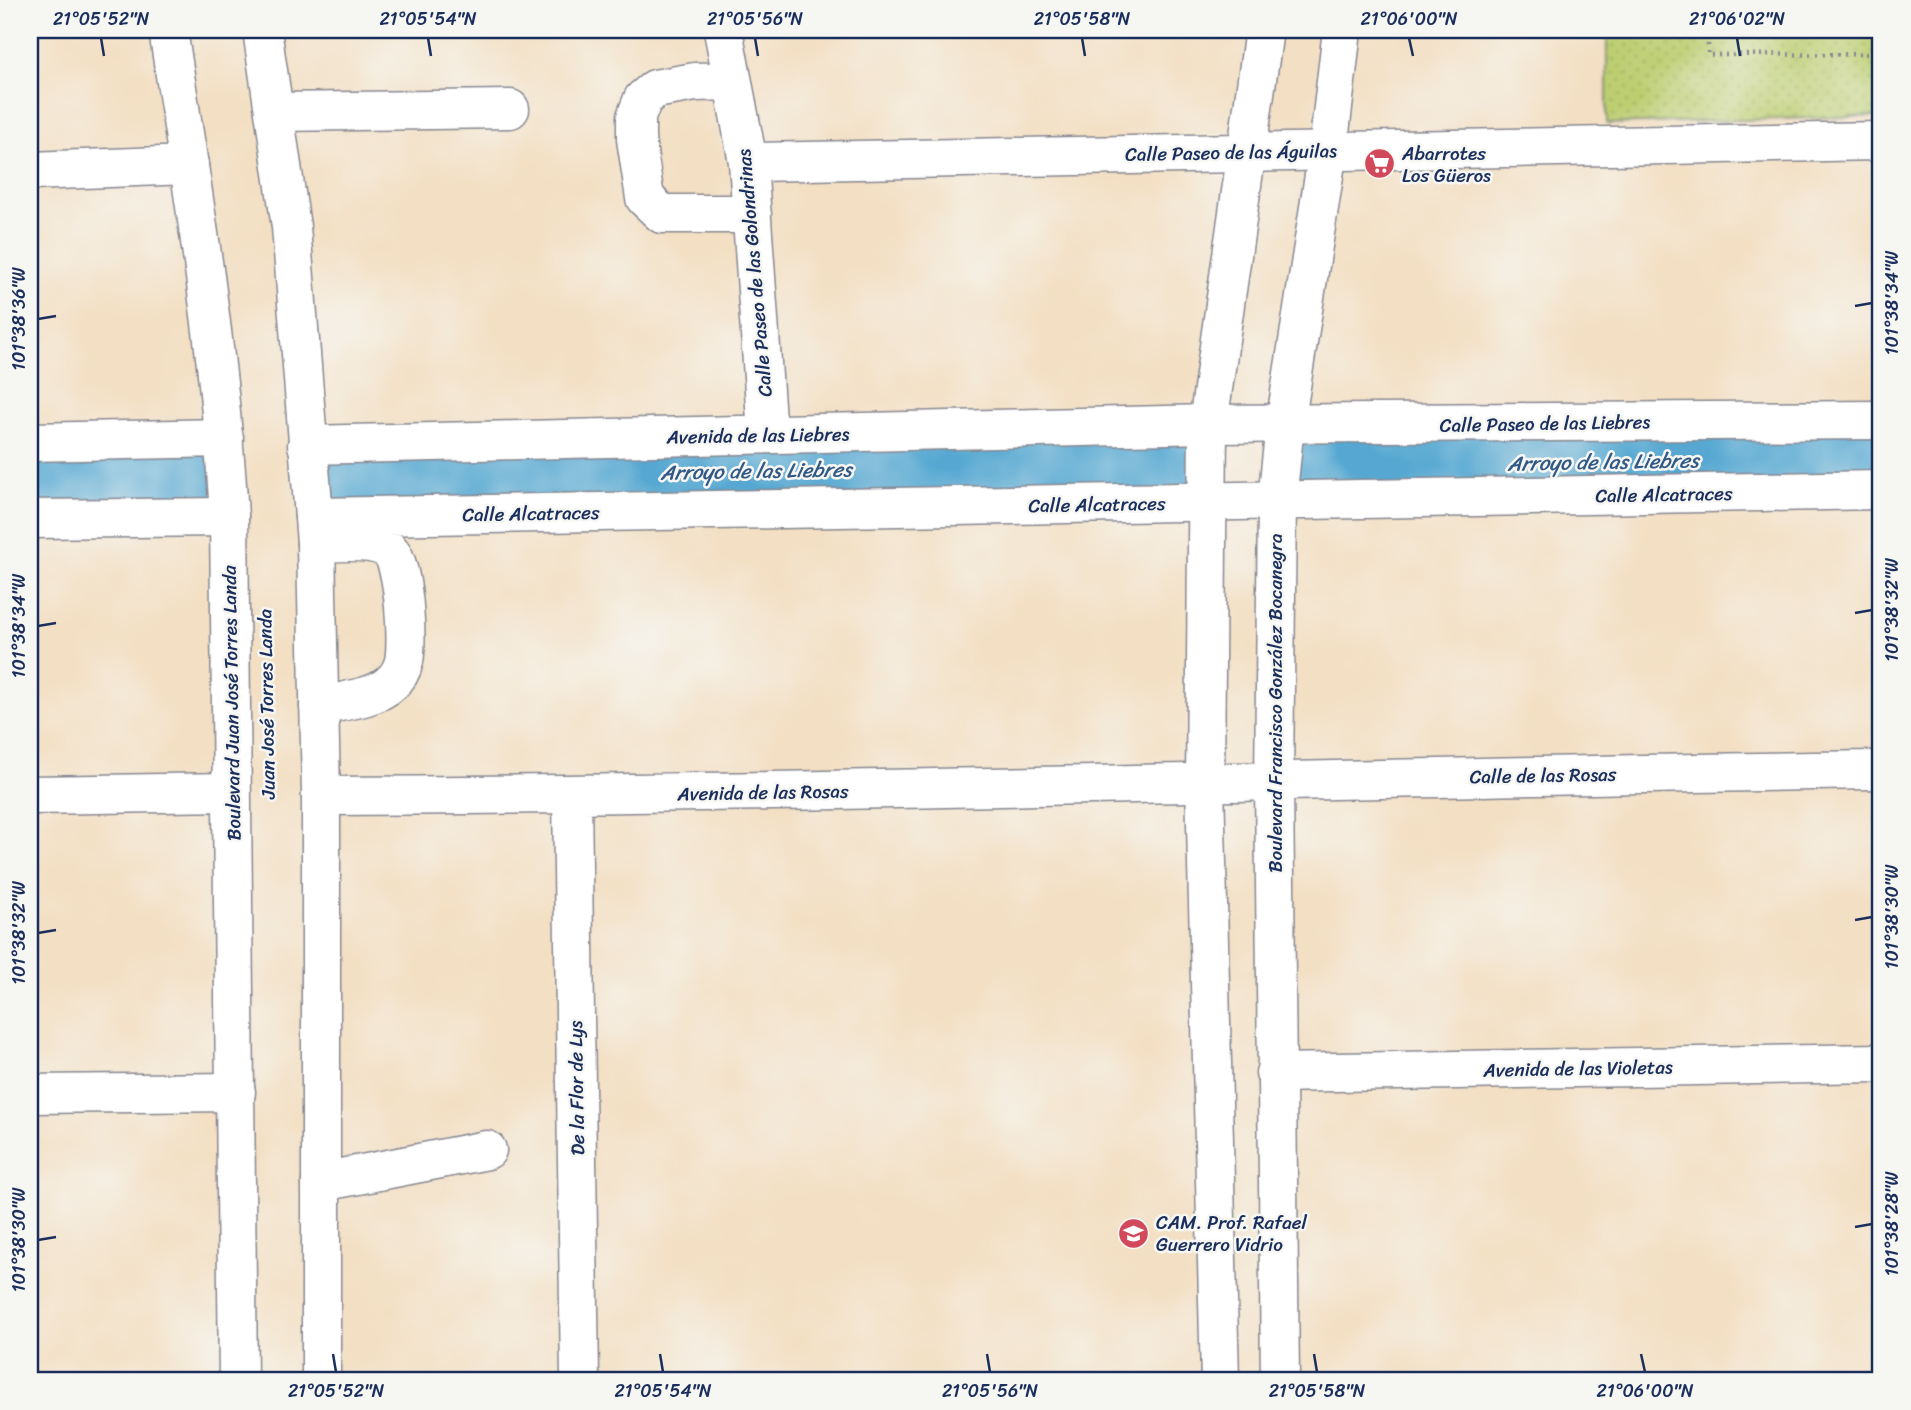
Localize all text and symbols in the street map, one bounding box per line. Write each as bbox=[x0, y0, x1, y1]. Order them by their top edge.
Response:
text: 21°05'52"N bbox=[53, 3, 150, 35]
text: 21°05'54"N bbox=[379, 3, 477, 35]
text: 21°05'56"N bbox=[707, 3, 804, 35]
text: 21°05'58"N bbox=[1034, 3, 1131, 35]
text: 21°06'00"N bbox=[1361, 3, 1458, 35]
text: 21°06'02"N bbox=[1689, 3, 1785, 35]
street label: Calle Paseo de las Águilas bbox=[1125, 134, 1337, 171]
place label: Abarrotes Los Güeros bbox=[1401, 137, 1491, 192]
street label: Calle Paseo de las Golondrinas bbox=[727, 147, 782, 398]
supermarket icon: Abarrotes Los Güeros bbox=[1362, 147, 1396, 181]
text: 101°38'34"W bbox=[1876, 250, 1908, 355]
text: 101°38'36"W bbox=[3, 266, 35, 371]
street label: Calle Paseo de las Liebres bbox=[1439, 405, 1651, 442]
street label: Avenida de las Liebres bbox=[665, 417, 850, 454]
water label: Arroyo de las Liebres bbox=[1506, 441, 1701, 483]
water label: Arroyo de las Liebres bbox=[659, 450, 854, 492]
street label: Calle Alcatraces bbox=[1595, 477, 1733, 512]
street label: Calle Alcatraces bbox=[1028, 487, 1166, 522]
street label: Calle Alcatraces bbox=[462, 496, 600, 531]
street label: Boulevard Francisco González Bocanegra bbox=[1259, 533, 1292, 872]
text: 101°38'32"W bbox=[1876, 557, 1908, 662]
street label: Boulevard Juan José Torres Landa bbox=[213, 565, 250, 841]
text: 101°38'34"W bbox=[3, 573, 35, 678]
street label: Juan José Torres Landa bbox=[248, 608, 285, 800]
street label: Calle de las Rosas bbox=[1469, 758, 1617, 793]
street label: Avenida de las Rosas bbox=[676, 775, 849, 811]
text: 101°38'30"W bbox=[1876, 864, 1908, 969]
text: 101°38'32"W bbox=[3, 880, 35, 985]
street label: De la Flor de Lys bbox=[559, 1020, 594, 1156]
street label: Avenida de las Violetas bbox=[1482, 1050, 1673, 1087]
text: 101°38'28"W bbox=[1876, 1171, 1908, 1276]
text: 101°38'30"W bbox=[3, 1187, 35, 1292]
place label: CAM. Prof. Rafael Guerrero Vidrio bbox=[1156, 1206, 1308, 1261]
school or university icon: CAM. Prof. Rafael Guerrero Vidrio bbox=[1116, 1216, 1150, 1250]
text: 21°05'52"N bbox=[288, 1375, 385, 1407]
text: 21°05'54"N bbox=[614, 1375, 712, 1407]
text: 21°05'56"N bbox=[942, 1375, 1039, 1407]
text: 21°05'58"N bbox=[1269, 1375, 1366, 1407]
text: 21°06'00"N bbox=[1597, 1375, 1694, 1407]

